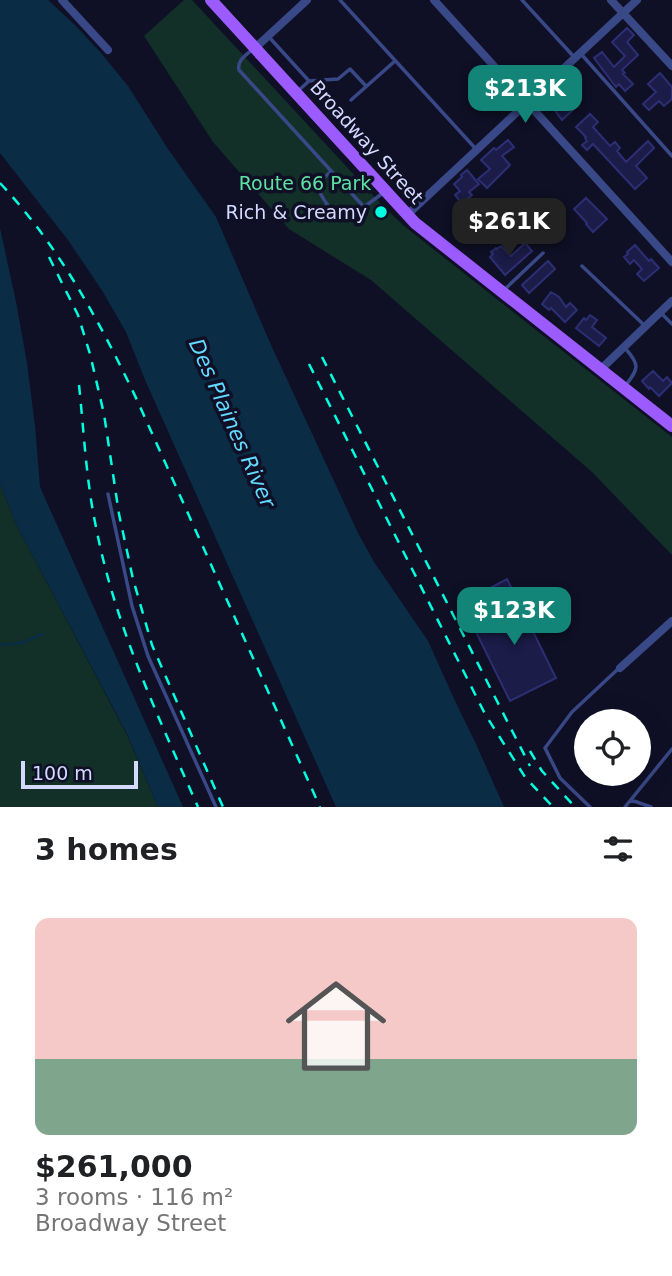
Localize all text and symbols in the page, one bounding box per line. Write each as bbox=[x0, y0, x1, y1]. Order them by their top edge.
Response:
pin: $213K bbox=[476, 66, 574, 125]
text: $213K bbox=[484, 75, 566, 101]
street label: Broadway Street bbox=[306, 76, 428, 208]
park label: Route 66 Park bbox=[239, 172, 371, 194]
pin: $261K bbox=[460, 198, 558, 258]
place label: Rich & Creamy bbox=[225, 201, 367, 223]
marker: Rich & Creamy bbox=[373, 204, 389, 220]
text: $261K bbox=[468, 208, 550, 234]
water label: Des Plaines River bbox=[184, 335, 281, 512]
pin: $123K bbox=[465, 588, 563, 647]
text: $123K bbox=[473, 597, 555, 623]
map controls bbox=[574, 709, 651, 786]
button: locate bbox=[574, 709, 651, 786]
scale bar bbox=[21, 758, 138, 790]
text: 100 m bbox=[32, 762, 93, 784]
icon: filters bbox=[599, 830, 637, 868]
text: 3 homes bbox=[35, 832, 178, 867]
icon: home bbox=[273, 963, 399, 1089]
text: $261,000 bbox=[35, 1149, 193, 1184]
text: 3 rooms · 116 m² bbox=[35, 1184, 233, 1210]
text: Broadway Street bbox=[35, 1210, 226, 1236]

